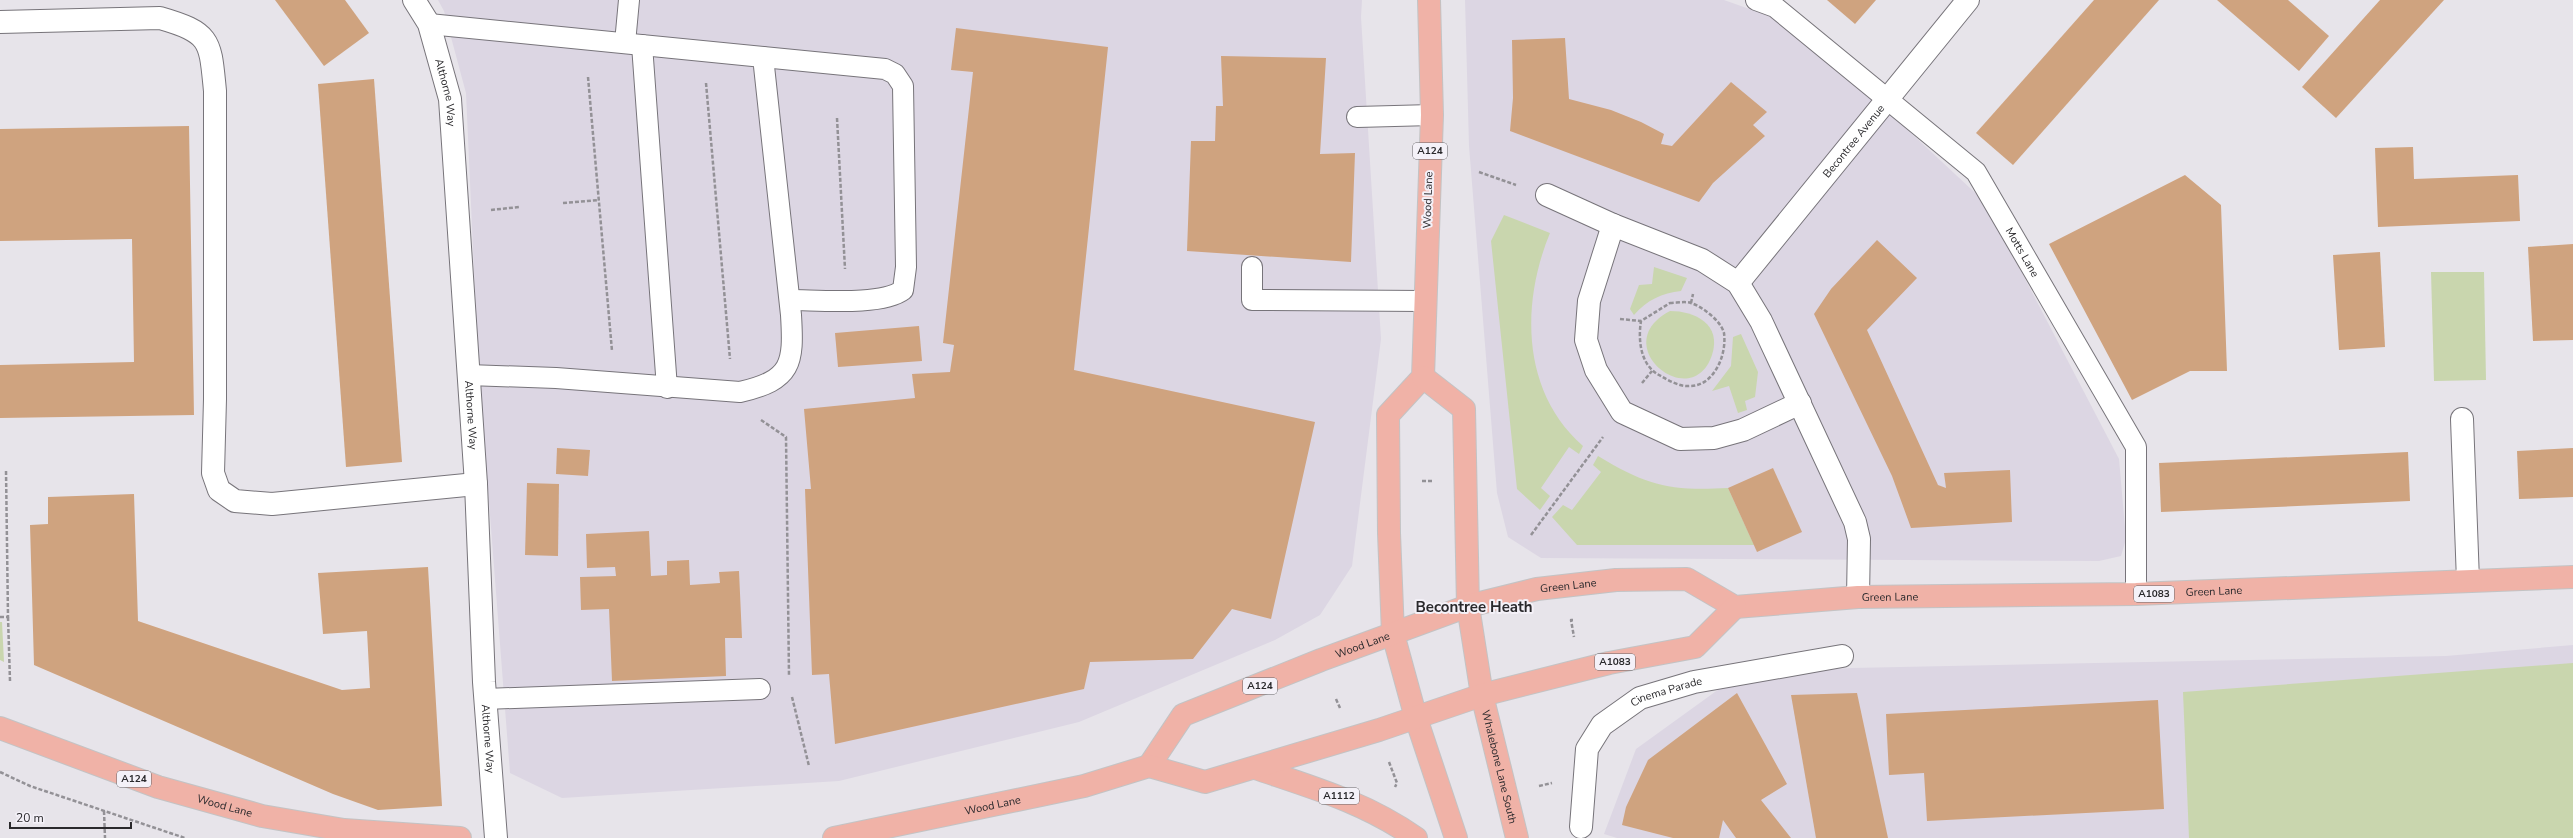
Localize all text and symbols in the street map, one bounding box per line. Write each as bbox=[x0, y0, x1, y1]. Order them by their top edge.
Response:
street label: Althorne Way bbox=[432, 57, 459, 127]
street label: Becontree Avenue bbox=[1819, 101, 1888, 181]
road number: A124 bbox=[1413, 143, 1447, 159]
street label: Wood Lane bbox=[1420, 171, 1436, 229]
street label: Motts Lane bbox=[2002, 225, 2043, 280]
street label: Althorne Way bbox=[462, 380, 481, 450]
street label: Green Lane bbox=[1539, 575, 1597, 596]
street label: Green Lane bbox=[2185, 582, 2243, 600]
road number: A1083 bbox=[2134, 586, 2174, 602]
street label: Green Lane bbox=[1862, 589, 1919, 604]
district label: Becontree Heath bbox=[1415, 597, 1533, 617]
street label: Wood Lane bbox=[1333, 628, 1392, 662]
road number: A1083 bbox=[1595, 654, 1635, 670]
street label: Cinema Parade bbox=[1627, 673, 1703, 710]
road number: A124 bbox=[1243, 678, 1277, 694]
street label: Althorne Way bbox=[478, 704, 499, 774]
street label: Whalebone Lane South bbox=[1478, 708, 1521, 825]
road number: A124 bbox=[117, 771, 151, 787]
road number: A1112 bbox=[1319, 788, 1359, 804]
street label: Wood Lane bbox=[195, 791, 254, 821]
street label: Wood Lane bbox=[963, 792, 1022, 818]
scale bar bbox=[10, 804, 131, 830]
text: 20 m bbox=[16, 810, 44, 826]

